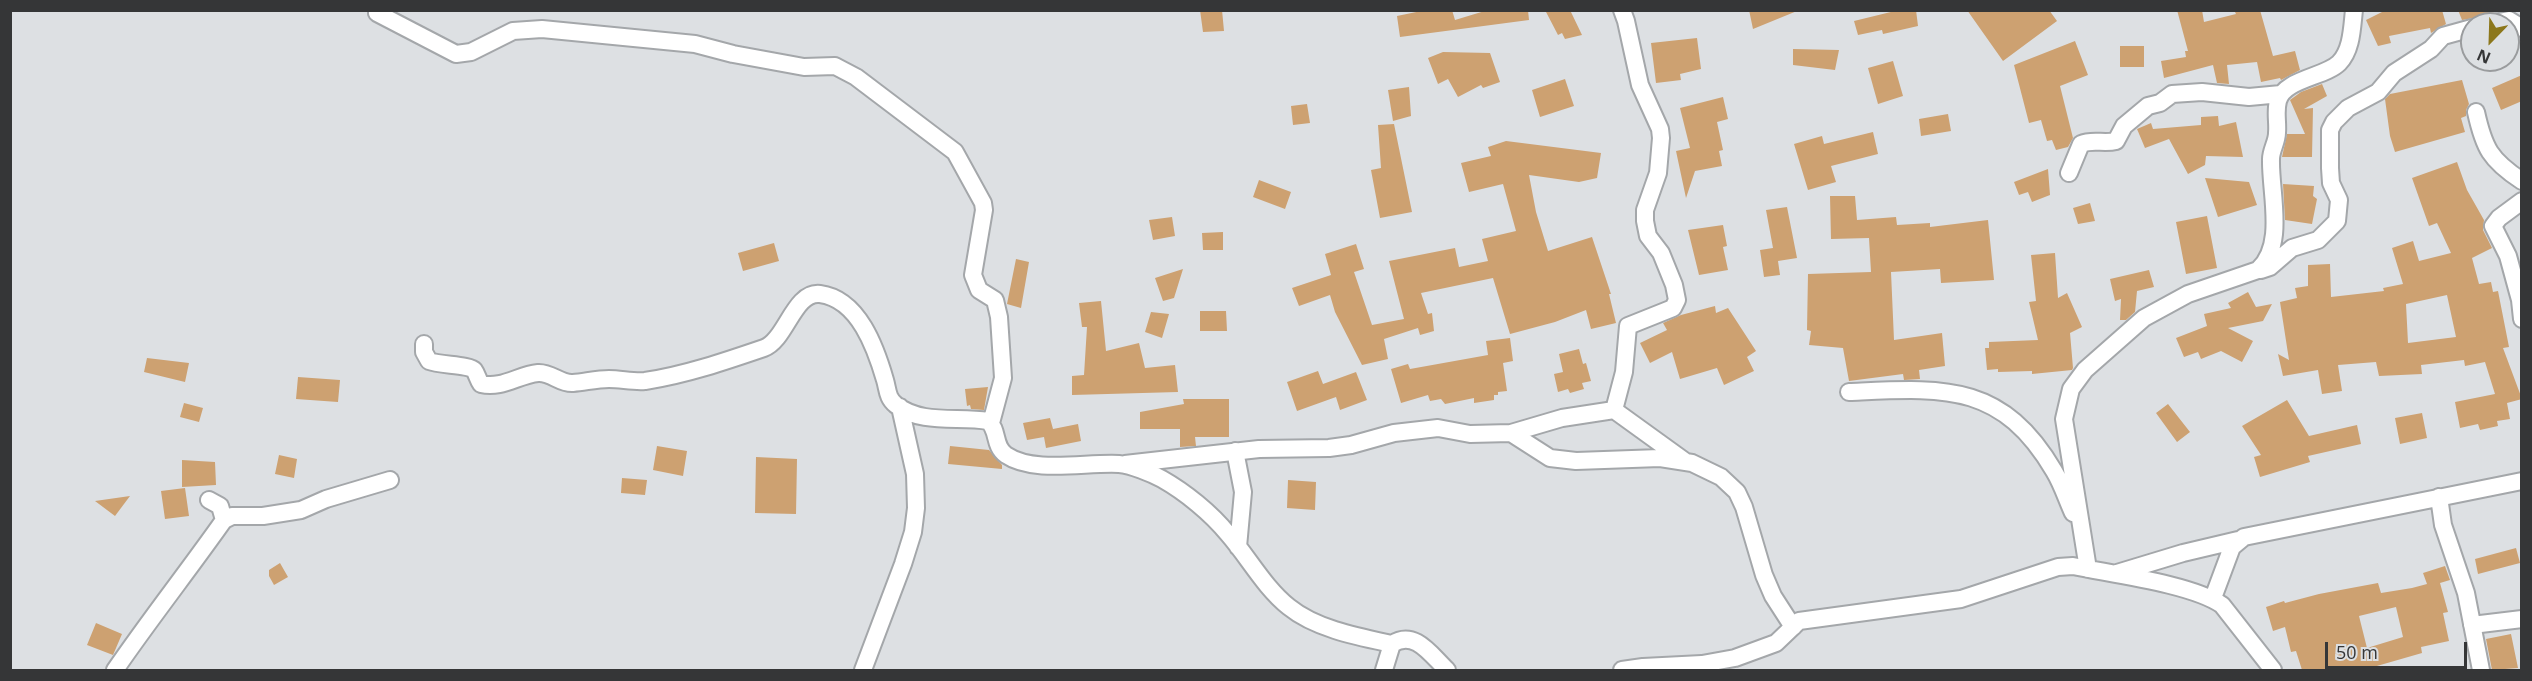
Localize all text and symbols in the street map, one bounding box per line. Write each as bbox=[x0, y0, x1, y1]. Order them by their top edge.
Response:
north arrow bbox=[2460, 12, 2520, 72]
text: N bbox=[2473, 44, 2494, 69]
scale bar bbox=[2328, 630, 2470, 668]
text: 50 m bbox=[2336, 640, 2378, 664]

